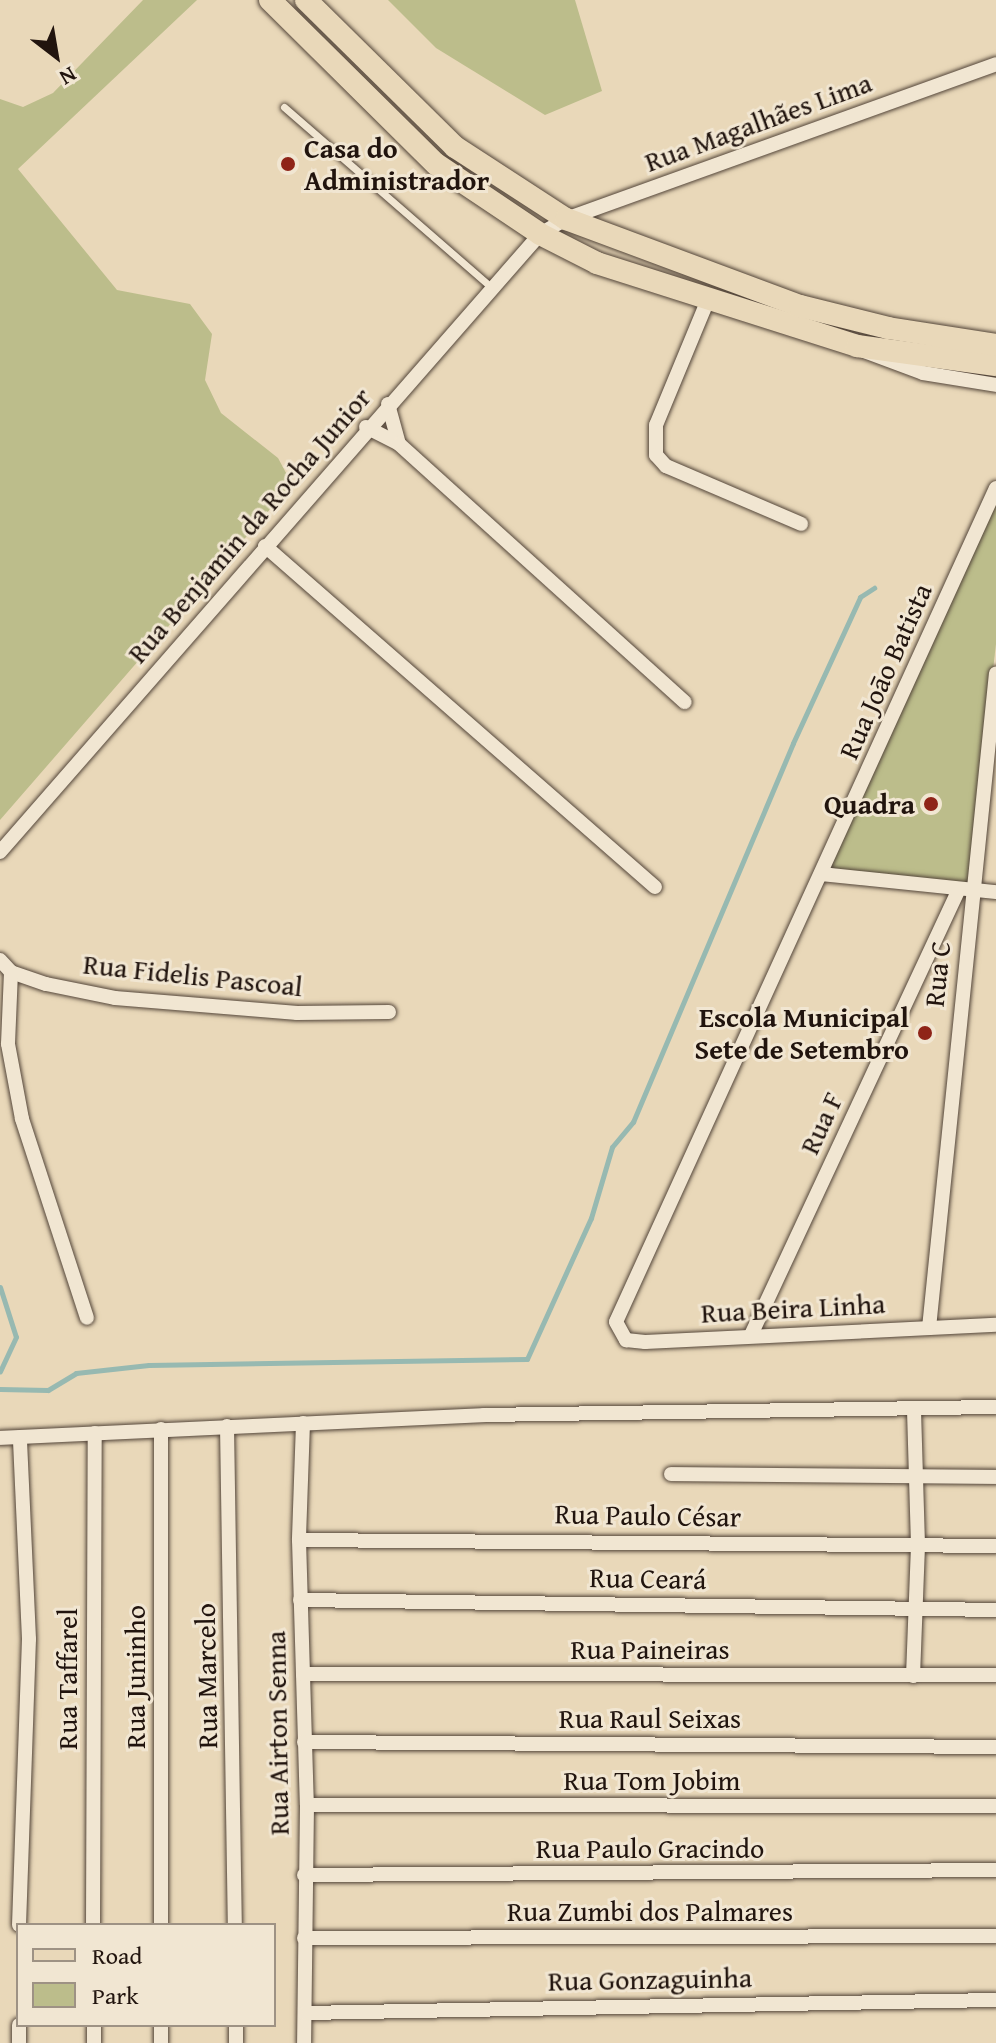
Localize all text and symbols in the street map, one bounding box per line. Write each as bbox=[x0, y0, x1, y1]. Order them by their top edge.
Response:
north arrow bbox=[16, 16, 96, 96]
text: N bbox=[54, 59, 83, 94]
street label: Rua Magalhães Lima bbox=[640, 65, 876, 179]
place label: Casa do Administrador bbox=[304, 131, 489, 197]
marker: Casa do Administrador bbox=[279, 155, 297, 173]
street label: Rua Benjamin da Rocha Junior bbox=[120, 380, 378, 670]
street label: Rua Joāo Batista bbox=[831, 578, 939, 764]
place label: Quadra bbox=[824, 787, 915, 821]
marker: Quadra bbox=[922, 795, 940, 813]
street label: Rua C bbox=[917, 939, 957, 1009]
street label: Rua Fidelis Pascoal bbox=[82, 947, 304, 1003]
place label: Escola Municipal Sete de Setembro bbox=[695, 1000, 909, 1066]
marker: Escola Municipal Sete de Setembro bbox=[916, 1024, 934, 1042]
street label: Rua F bbox=[792, 1087, 850, 1159]
street label: Rua Beira Linha bbox=[700, 1286, 886, 1330]
street label: Rua Paulo César bbox=[554, 1497, 742, 1533]
street label: Rua Ceará bbox=[589, 1560, 707, 1596]
street label: Rua Marcelo bbox=[188, 1603, 224, 1749]
street label: Rua Juninho bbox=[118, 1605, 152, 1749]
street label: Rua Taffarel bbox=[50, 1608, 84, 1750]
street label: Rua Airton Senna bbox=[258, 1630, 296, 1836]
street label: Rua Paineiras bbox=[570, 1632, 730, 1666]
street label: Rua Raul Seixas bbox=[559, 1701, 741, 1735]
street label: Rua Tom Jobim bbox=[564, 1763, 740, 1797]
street label: Rua Paulo Gracindo bbox=[536, 1831, 764, 1865]
street label: Rua Zumbi dos Palmares bbox=[507, 1894, 793, 1928]
legend bbox=[16, 1923, 276, 2027]
text: Road bbox=[92, 1938, 142, 1973]
street label: Rua Gonzaguinha bbox=[548, 1960, 752, 1998]
text: Park bbox=[92, 1978, 138, 2013]

